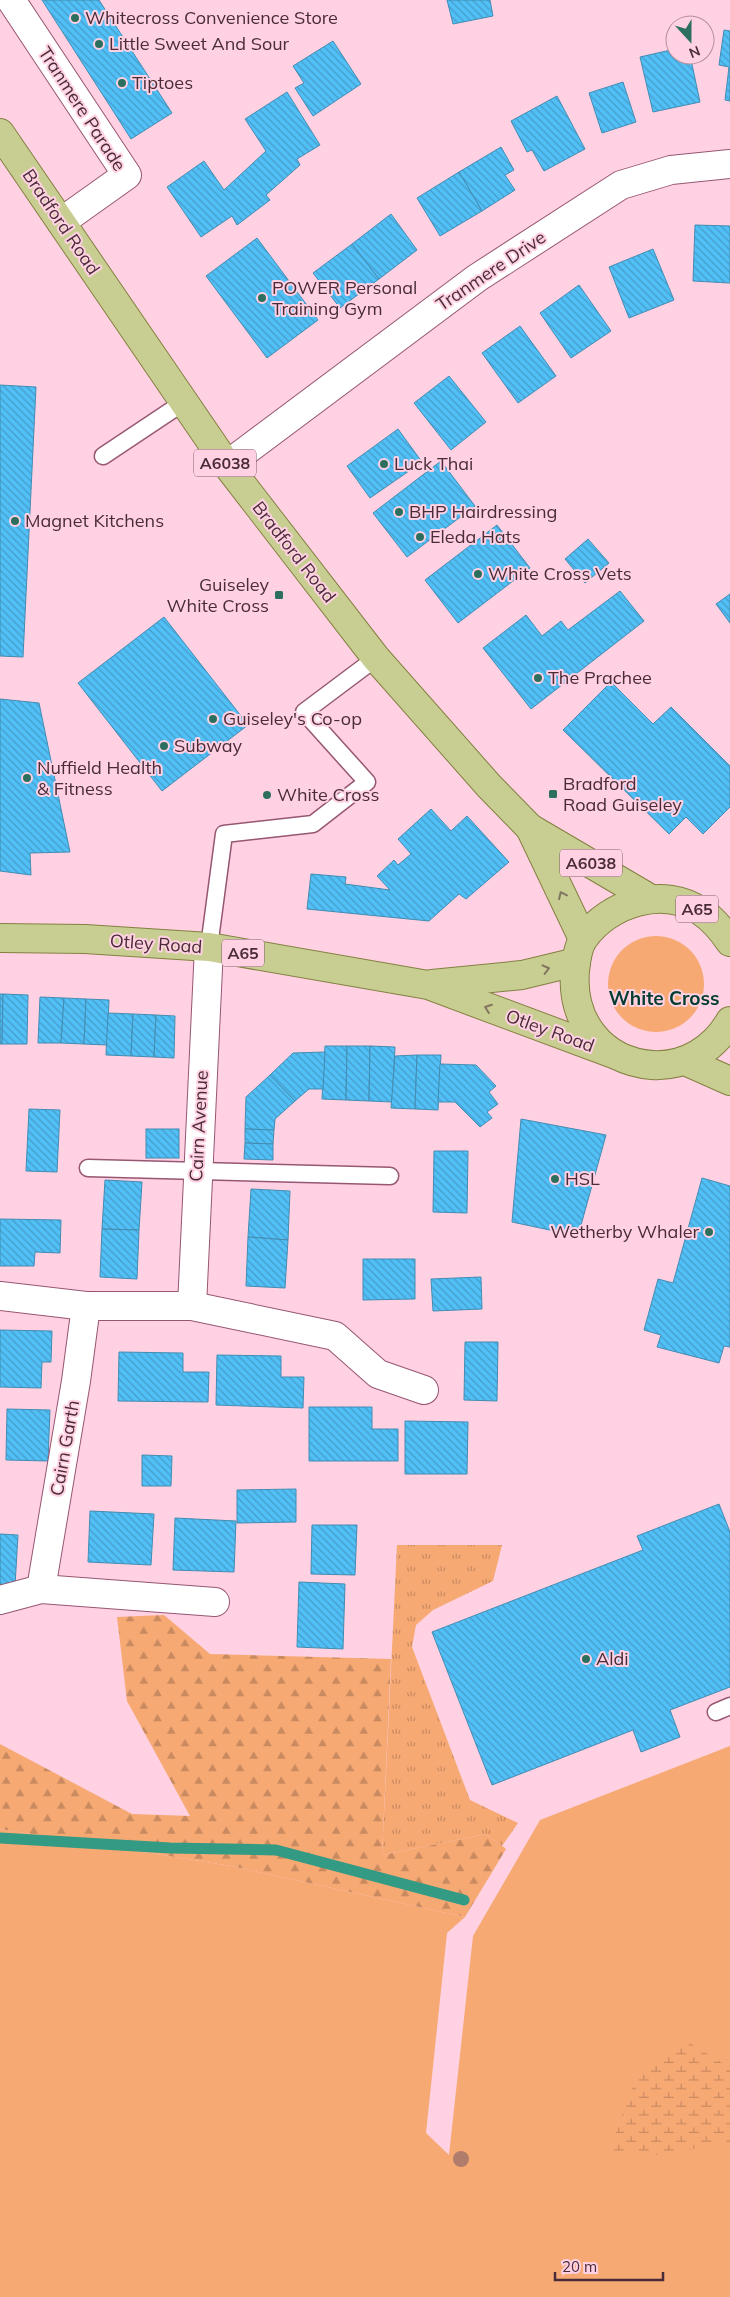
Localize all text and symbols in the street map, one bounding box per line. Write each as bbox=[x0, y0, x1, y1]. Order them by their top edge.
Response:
place label: Whitecross Convenience Store bbox=[85, 6, 338, 29]
marker: Whitecross Convenience Store bbox=[69, 12, 81, 24]
north arrow bbox=[665, 15, 715, 65]
place label: Little Sweet And Sour bbox=[109, 32, 290, 55]
marker: Little Sweet And Sour bbox=[93, 38, 105, 50]
street label: Tranmere Parade bbox=[34, 42, 131, 175]
text: N bbox=[686, 42, 703, 62]
place label: Tiptoes bbox=[132, 71, 193, 94]
marker: Tiptoes bbox=[116, 77, 128, 89]
street label: Bradford Road bbox=[18, 165, 105, 279]
street label: Tranmere Drive bbox=[432, 225, 550, 316]
place label: POWER Personal Training Gym bbox=[272, 276, 417, 320]
marker: POWER Personal Training Gym bbox=[256, 292, 268, 304]
road number: A6038 bbox=[194, 449, 256, 476]
place label: Luck Thai bbox=[394, 452, 473, 475]
marker: Luck Thai bbox=[378, 458, 390, 470]
street label: Bradford Road bbox=[248, 496, 341, 607]
place label: BHP Hairdressing bbox=[409, 500, 557, 523]
marker: BHP Hairdressing bbox=[393, 506, 405, 518]
place label: Magnet Kitchens bbox=[25, 509, 164, 532]
marker: Magnet Kitchens bbox=[9, 515, 21, 527]
place label: Eleda Hats bbox=[430, 525, 521, 548]
marker: Eleda Hats bbox=[414, 531, 426, 543]
place label: White Cross Vets bbox=[488, 562, 632, 585]
marker: White Cross Vets bbox=[472, 568, 484, 580]
place label: Guiseley White Cross bbox=[167, 573, 269, 617]
marker: Guiseley White Cross bbox=[273, 589, 285, 601]
place label: The Prachee bbox=[548, 666, 652, 689]
marker: The Prachee bbox=[532, 672, 544, 684]
place label: Guiseley's Co-op bbox=[223, 707, 362, 730]
marker: Guiseley's Co-op bbox=[207, 713, 219, 725]
place label: Subway bbox=[174, 734, 242, 757]
marker: Subway bbox=[158, 740, 170, 752]
place label: Nuffield Health & Fitness bbox=[37, 756, 162, 800]
marker: Nuffield Health & Fitness bbox=[21, 772, 33, 784]
place label: Bradford Road Guiseley bbox=[563, 772, 682, 816]
place label: White Cross bbox=[277, 783, 379, 806]
marker: Bradford Road Guiseley bbox=[547, 788, 559, 800]
marker: White Cross bbox=[261, 789, 273, 801]
road number: A6038 bbox=[560, 850, 622, 876]
one-way arrow bbox=[558, 891, 568, 900]
road number: A65 bbox=[676, 896, 718, 922]
street label: Otley Road bbox=[109, 929, 203, 958]
road number: A65 bbox=[222, 940, 264, 966]
one-way arrow bbox=[541, 964, 550, 975]
district label: White Cross bbox=[608, 986, 720, 1010]
one-way arrow bbox=[484, 1004, 493, 1014]
street label: Otley Road bbox=[503, 1004, 598, 1057]
street label: Cairn Avenue bbox=[184, 1070, 213, 1182]
place label: HSL bbox=[565, 1167, 600, 1190]
marker: HSL bbox=[549, 1173, 561, 1185]
place label: Wetherby Whaler bbox=[550, 1220, 699, 1243]
marker: Wetherby Whaler bbox=[703, 1226, 715, 1238]
street label: Cairn Garth bbox=[45, 1398, 84, 1498]
place label: Aldi bbox=[596, 1647, 629, 1670]
marker: Aldi bbox=[580, 1653, 592, 1665]
scale bar bbox=[555, 2250, 662, 2282]
text: 20 m bbox=[562, 2257, 597, 2276]

